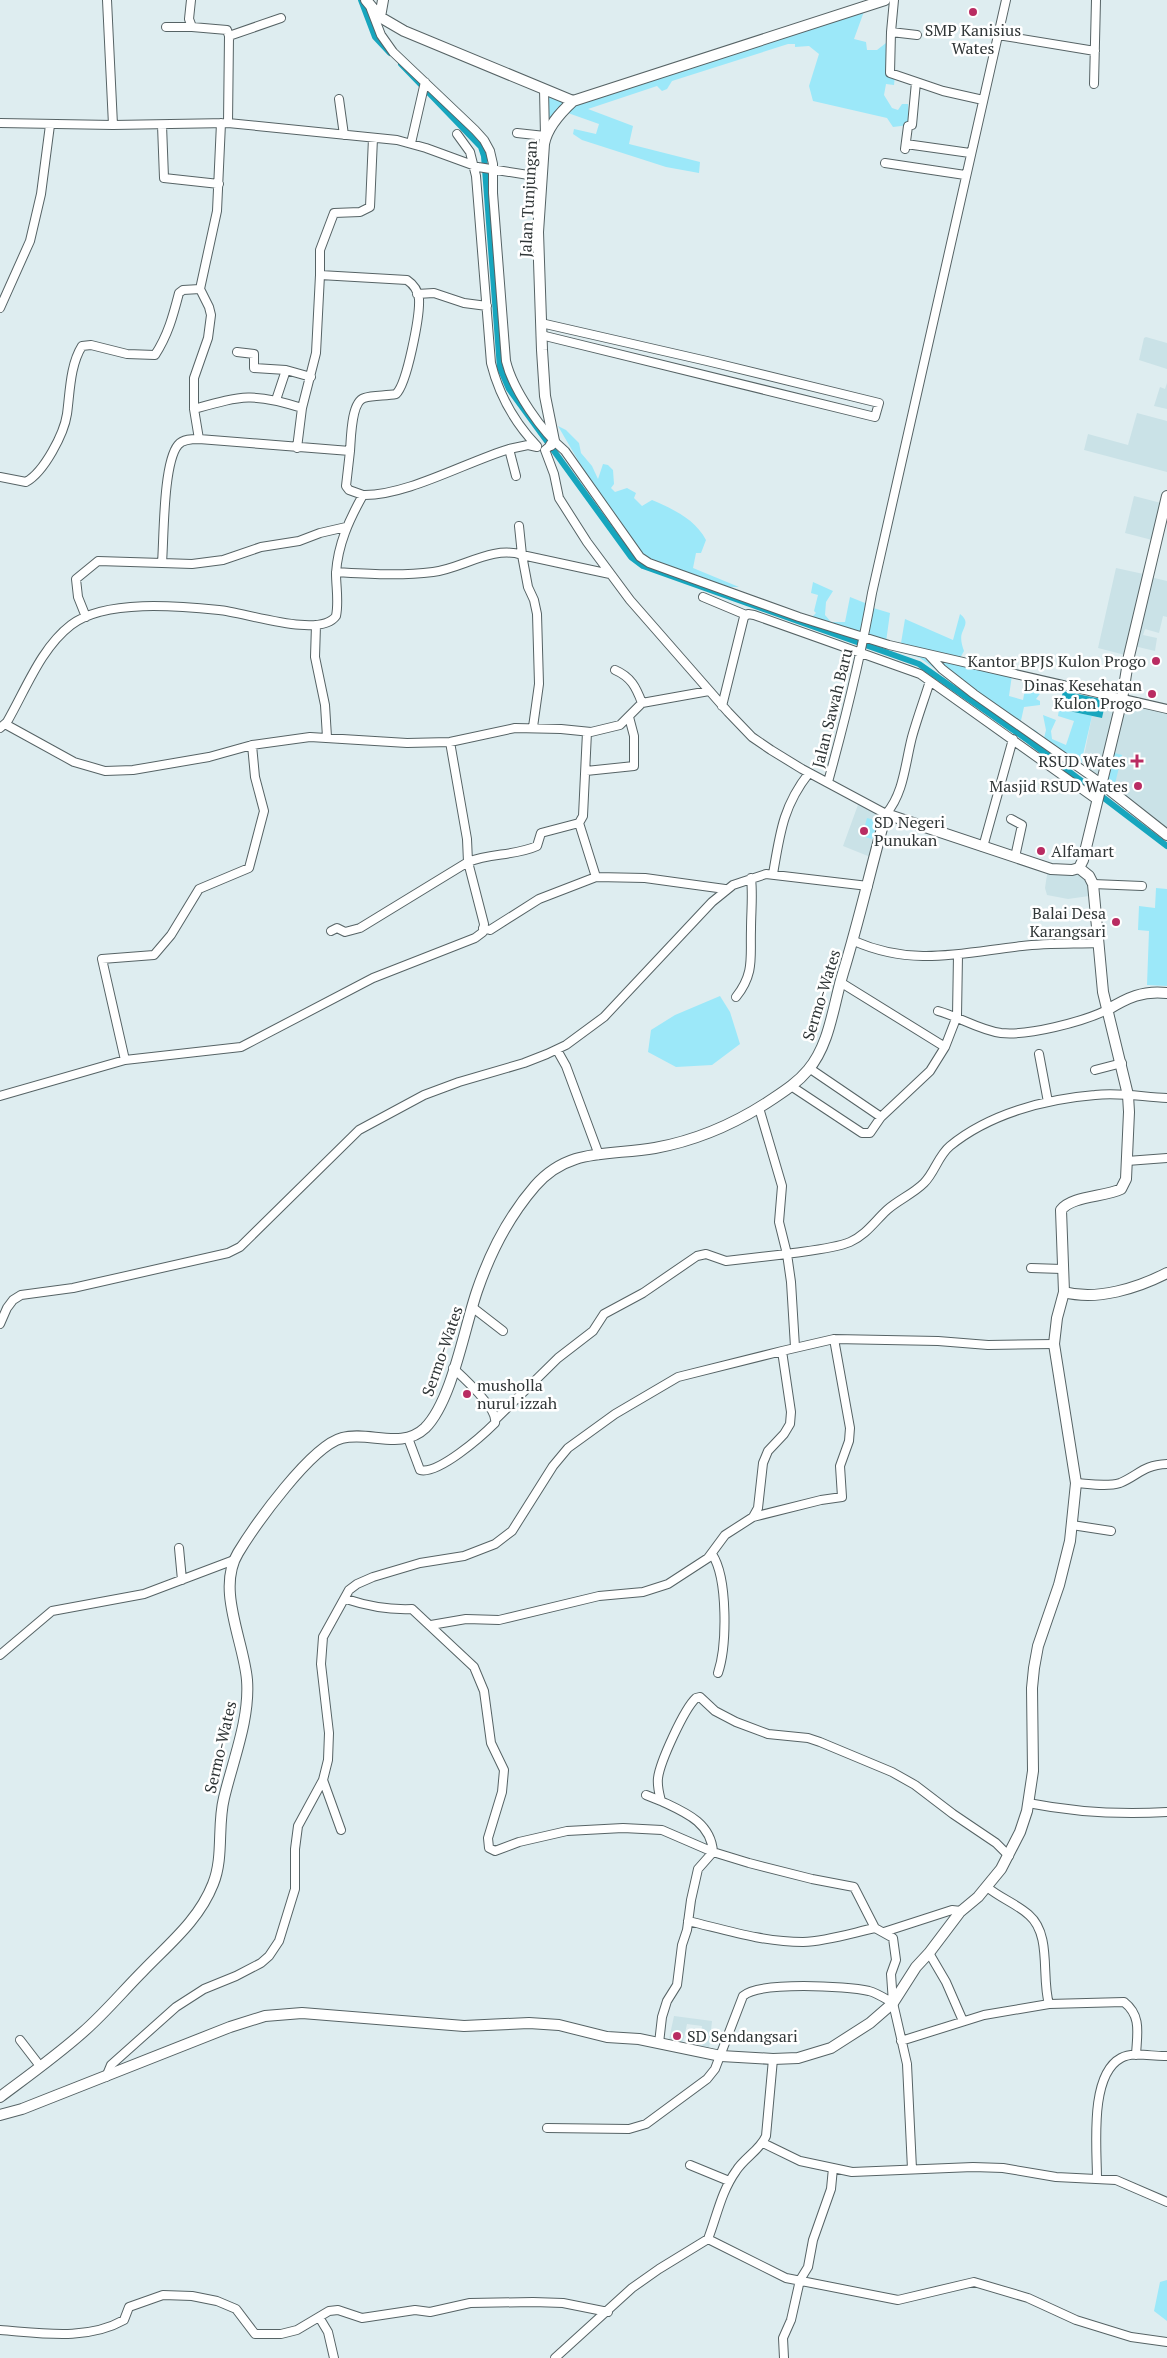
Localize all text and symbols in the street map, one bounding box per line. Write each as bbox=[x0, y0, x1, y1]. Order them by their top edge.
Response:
marker: SMP Kanisius Wates bbox=[967, 6, 979, 18]
place label: SMP Kanisius Wates bbox=[925, 19, 1021, 59]
street label: Jalan Tunjungan bbox=[514, 139, 542, 258]
street label: Jalan Sawah Baru bbox=[806, 646, 858, 770]
place label: Kantor BPJS Kulon Progo bbox=[968, 650, 1146, 672]
marker: Kantor BPJS Kulon Progo bbox=[1150, 655, 1162, 667]
place label: Dinas Kesehatan Kulon Progo bbox=[1024, 674, 1142, 714]
marker: Dinas Kesehatan Kulon Progo bbox=[1146, 688, 1158, 700]
place label: RSUD Wates bbox=[1038, 750, 1126, 772]
marker: RSUD Wates bbox=[1130, 754, 1144, 768]
place label: Masjid RSUD Wates bbox=[989, 775, 1128, 797]
marker: Masjid RSUD Wates bbox=[1132, 780, 1144, 792]
place label: SD Negeri Punukan bbox=[874, 811, 945, 851]
marker: SD Negeri Punukan bbox=[858, 825, 870, 837]
place label: Alfamart bbox=[1051, 840, 1114, 862]
marker: Alfamart bbox=[1035, 845, 1047, 857]
place label: Balai Desa Karangsari bbox=[1029, 902, 1106, 942]
marker: Balai Desa Karangsari bbox=[1110, 916, 1122, 928]
street label: Sermo-Wates bbox=[797, 947, 845, 1043]
street label: Sermo-Wates bbox=[416, 1303, 468, 1399]
place label: musholla nurul izzah bbox=[477, 1374, 558, 1414]
marker: musholla nurul izzah bbox=[461, 1388, 473, 1400]
street label: Sermo-Wates bbox=[199, 1698, 241, 1795]
place label: SD Sendangsari bbox=[687, 2025, 798, 2047]
marker: SD Sendangsari bbox=[671, 2030, 683, 2042]

